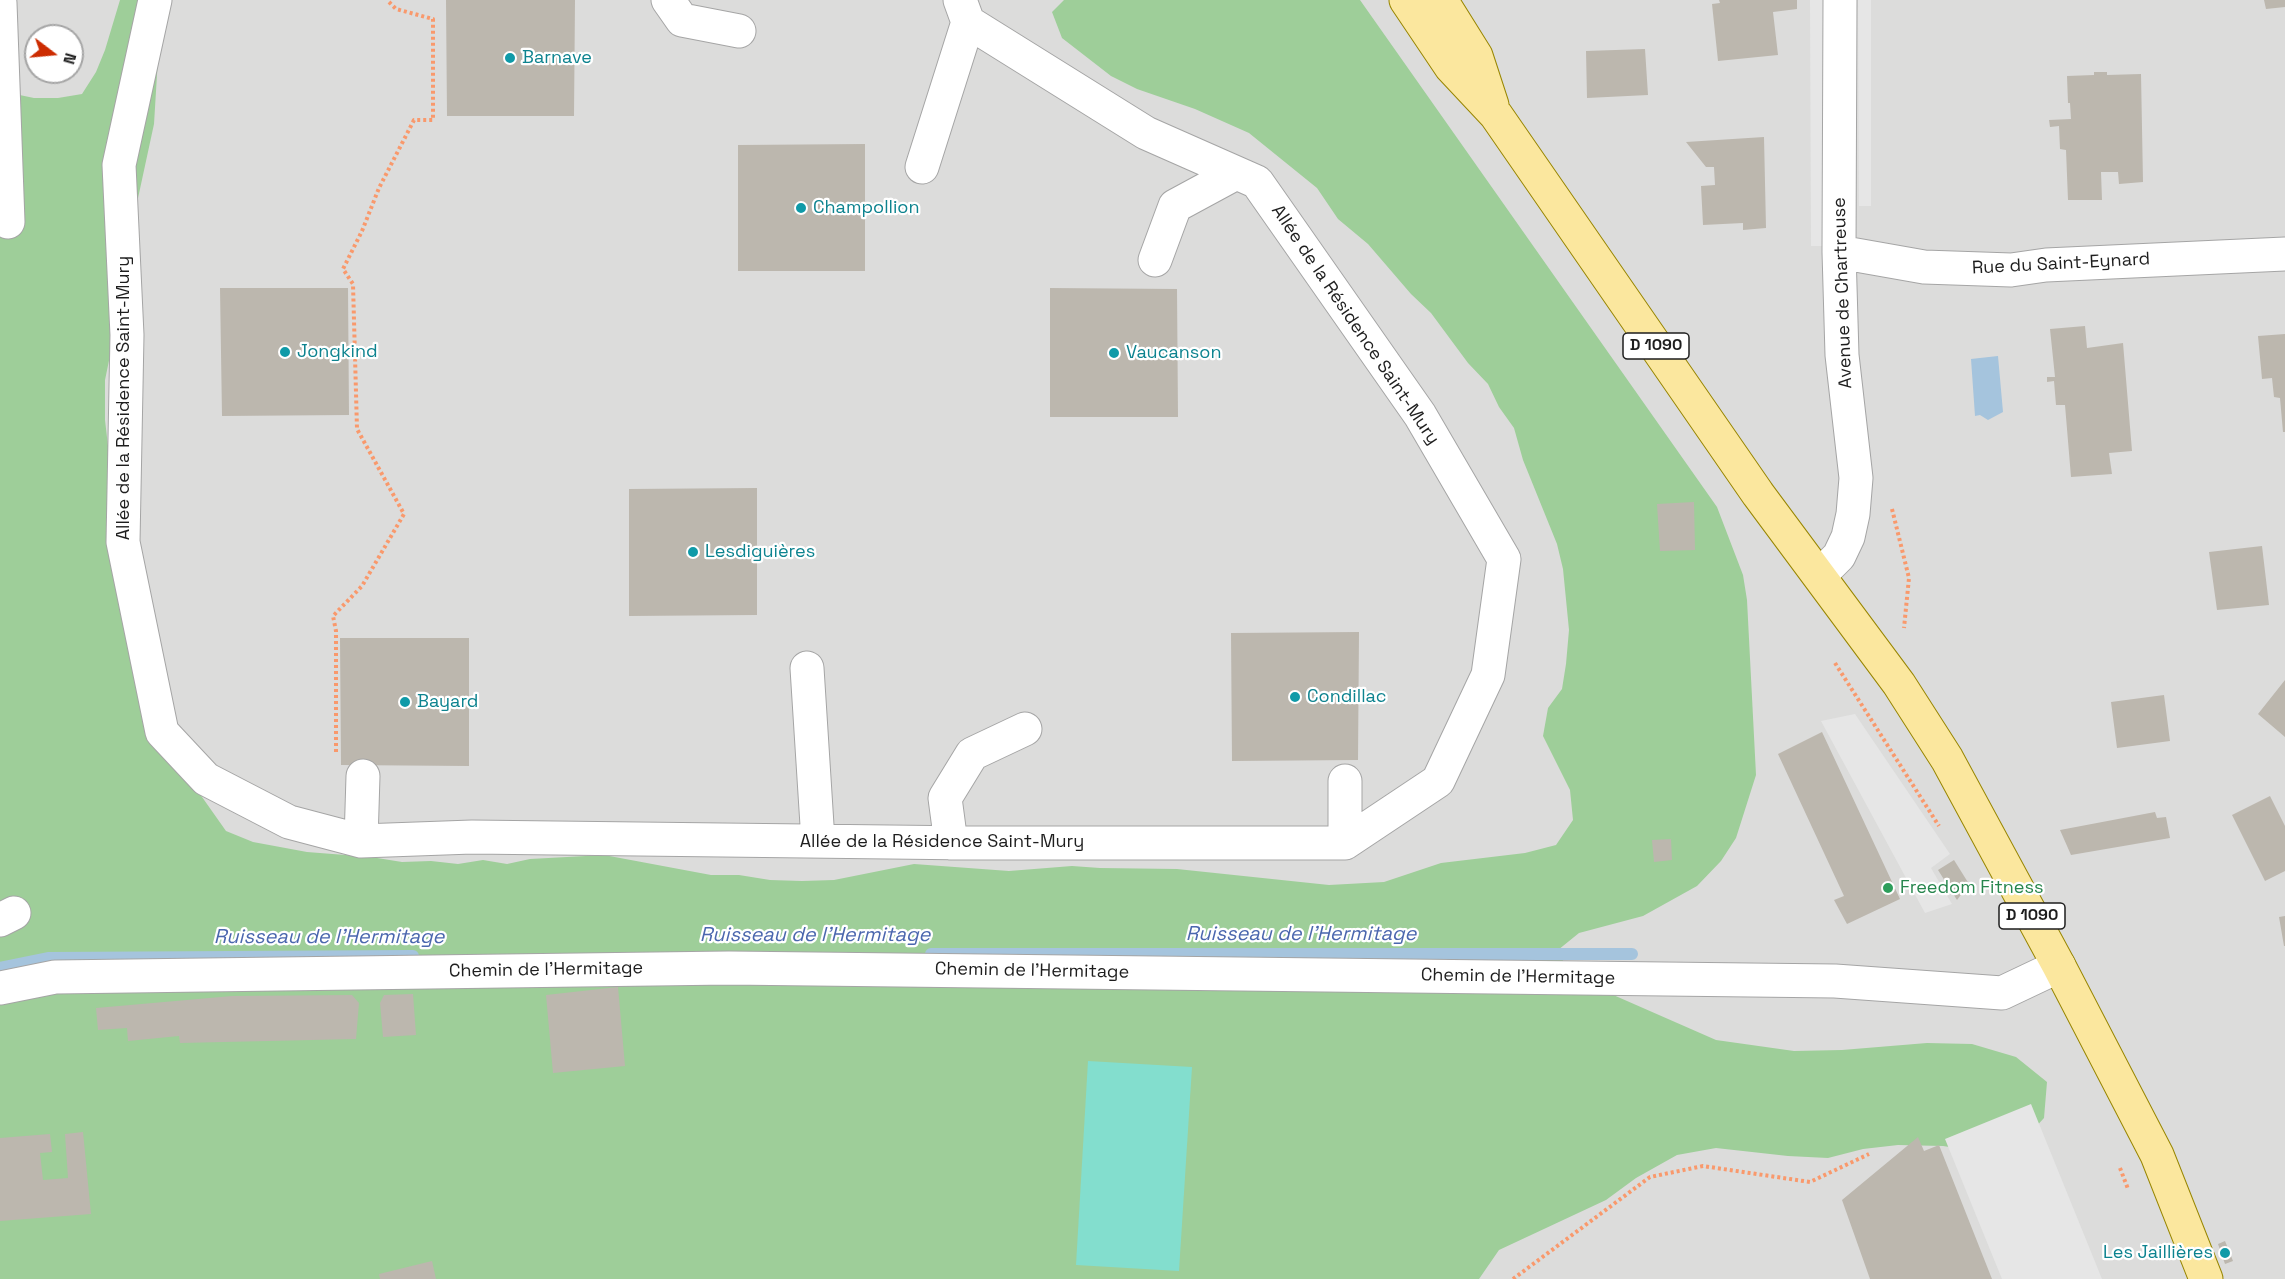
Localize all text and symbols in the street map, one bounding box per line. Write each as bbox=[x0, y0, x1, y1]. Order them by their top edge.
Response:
north arrow bbox=[24, 24, 84, 84]
place label: Barnave bbox=[522, 47, 592, 69]
text: N bbox=[58, 50, 81, 67]
marker: Barnave bbox=[503, 51, 517, 65]
place label: Champollion bbox=[813, 197, 920, 219]
street label: Avenue de Chartreuse bbox=[1829, 197, 1857, 389]
marker: Champollion bbox=[794, 201, 808, 215]
street label: Allée de la Résidence Saint-Mury bbox=[1266, 201, 1444, 449]
street label: Rue du Saint-Eynard bbox=[1971, 249, 2151, 279]
street label: Allée de la Résidence Saint-Mury bbox=[113, 256, 135, 540]
road number: D 1090 bbox=[1623, 333, 1689, 359]
place label: Jongkind bbox=[297, 341, 378, 363]
place label: Vaucanson bbox=[1126, 342, 1221, 364]
marker: Jongkind bbox=[278, 345, 292, 359]
marker: Vaucanson bbox=[1107, 346, 1121, 360]
place label: Lesdiguières bbox=[705, 541, 815, 563]
marker: Lesdiguières bbox=[686, 545, 700, 559]
place label: Condillac bbox=[1307, 686, 1386, 708]
marker: Condillac bbox=[1288, 690, 1302, 704]
place label: Bayard bbox=[417, 691, 478, 713]
marker: Bayard bbox=[398, 695, 412, 709]
street label: Allée de la Résidence Saint-Mury bbox=[800, 831, 1084, 853]
place label: Freedom Fitness bbox=[1900, 877, 2043, 899]
marker: Freedom Fitness bbox=[1881, 881, 1895, 895]
road number: D 1090 bbox=[1999, 903, 2065, 929]
water label: Ruisseau de l'Hermitage bbox=[1186, 923, 1416, 947]
water label: Ruisseau de l'Hermitage bbox=[700, 924, 930, 948]
water label: Ruisseau de l'Hermitage bbox=[214, 926, 444, 950]
street label: Chemin de l'Hermitage bbox=[449, 958, 643, 982]
street label: Chemin de l'Hermitage bbox=[935, 959, 1129, 983]
street label: Chemin de l'Hermitage bbox=[1421, 965, 1615, 989]
place label: Les Jaillières bbox=[2103, 1242, 2213, 1264]
marker: Les Jaillières bbox=[2218, 1246, 2232, 1260]

